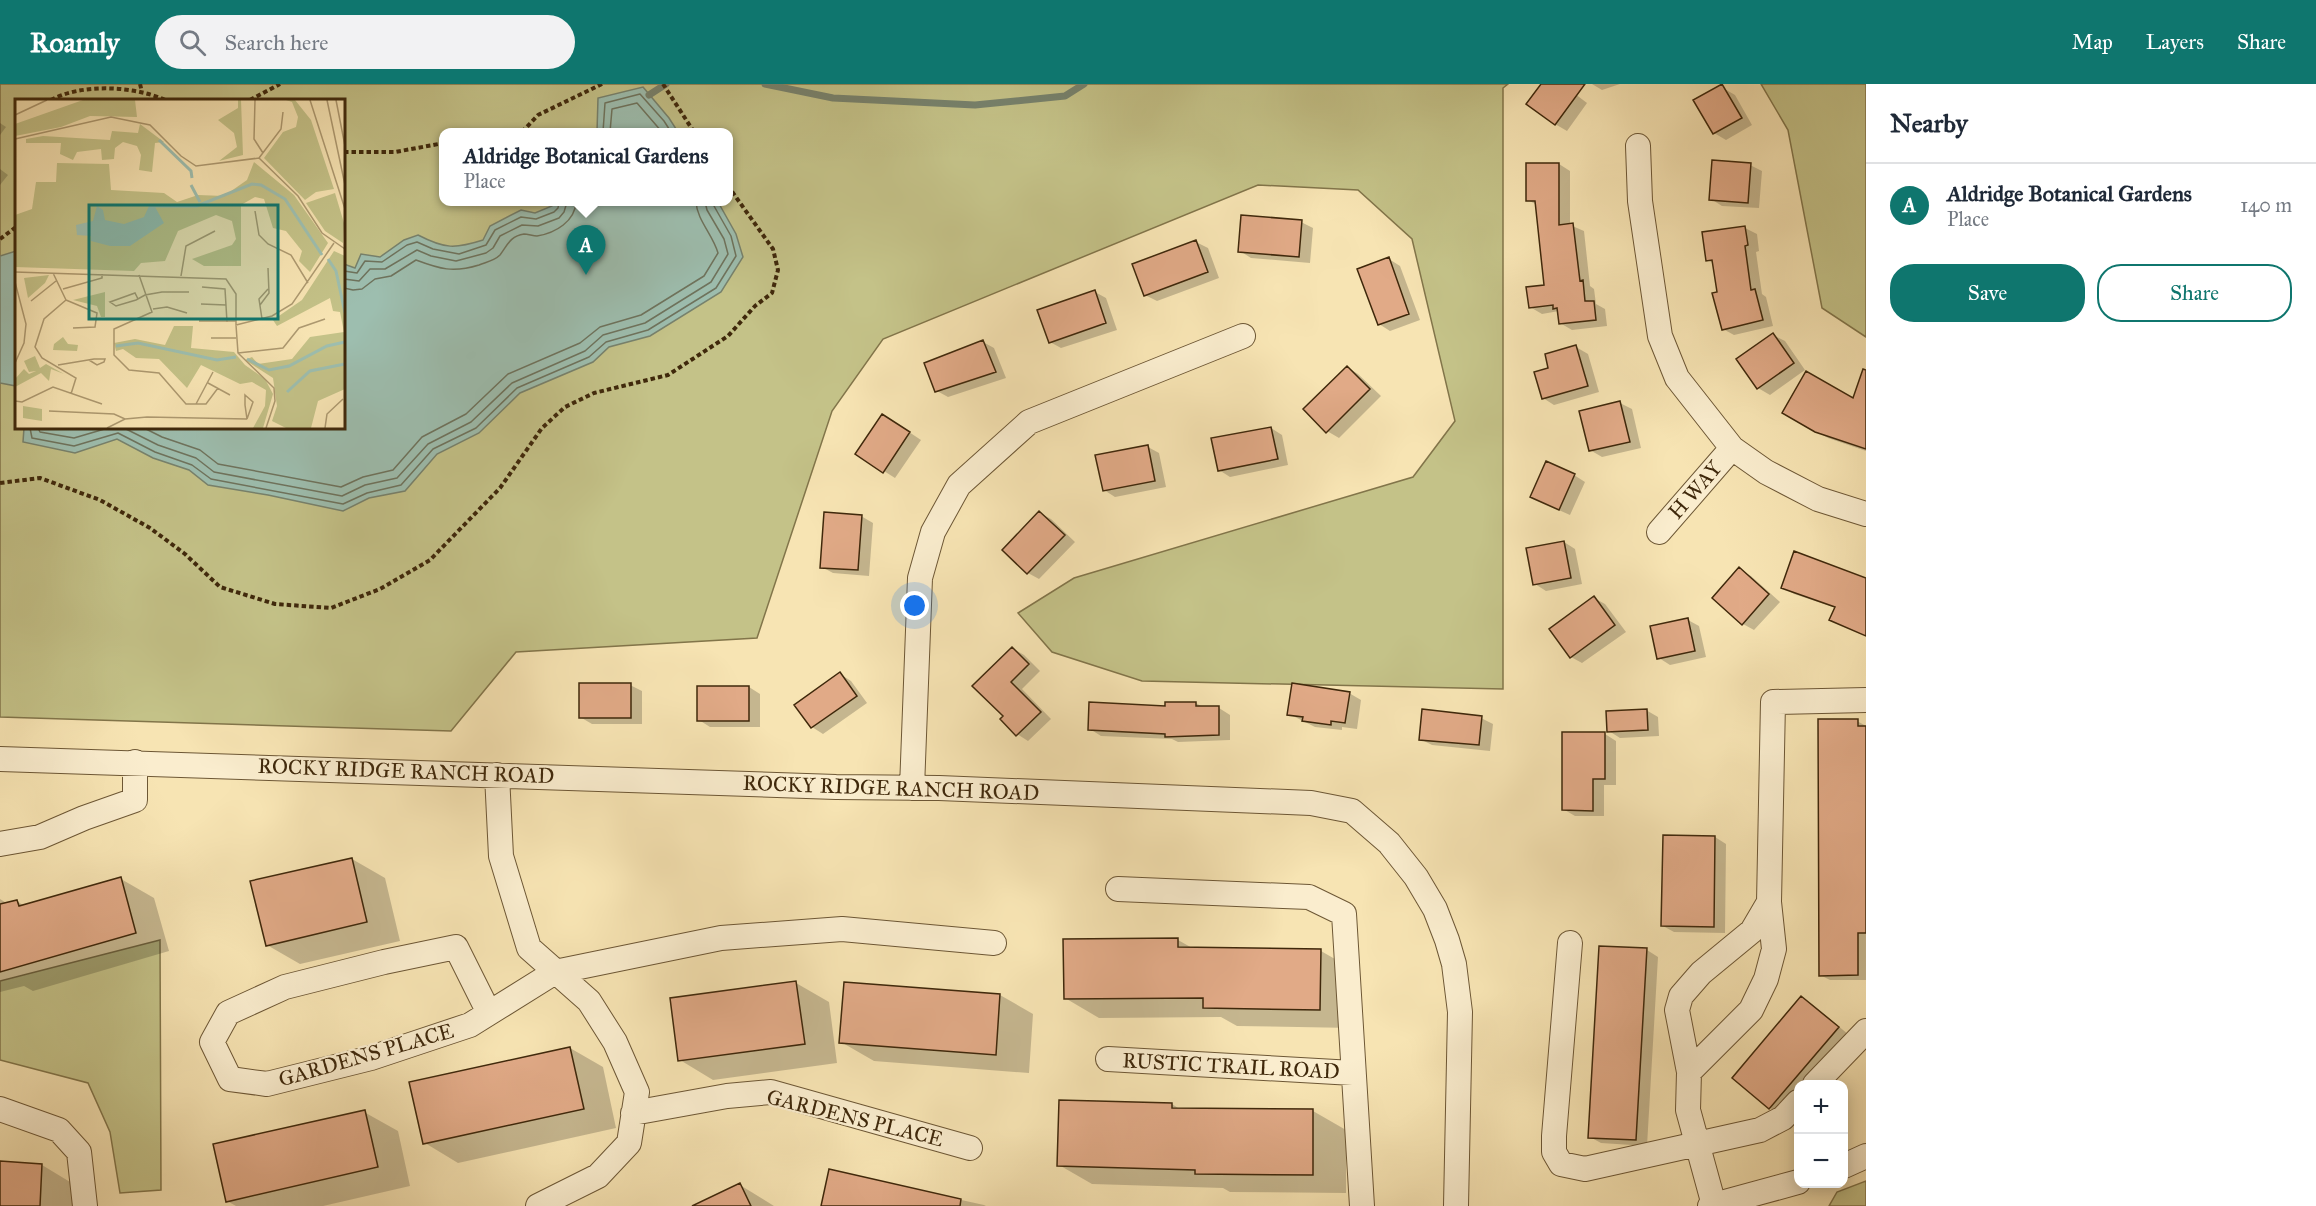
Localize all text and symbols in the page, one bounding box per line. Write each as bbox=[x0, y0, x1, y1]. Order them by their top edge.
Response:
search box bbox=[155, 15, 575, 69]
text: Roamly bbox=[30, 25, 119, 60]
icon: search bbox=[176, 26, 209, 59]
text: Search here bbox=[224, 29, 328, 56]
text: Map bbox=[2072, 29, 2113, 55]
text: Layers bbox=[2146, 29, 2204, 55]
text: Share bbox=[2237, 29, 2286, 55]
inset map bbox=[15, 99, 345, 429]
text: Nearby bbox=[1890, 107, 1968, 139]
popup bbox=[439, 128, 733, 206]
text: Aldridge Botanical Gardens bbox=[464, 142, 708, 169]
text: Place bbox=[464, 169, 506, 193]
text: Aldridge Botanical Gardens bbox=[1947, 180, 2192, 207]
text: A bbox=[1903, 193, 1916, 217]
text: 140 m bbox=[2240, 193, 2292, 217]
text: Place bbox=[1947, 207, 1989, 231]
pin: A bbox=[566, 226, 606, 275]
button: Save bbox=[1890, 264, 2085, 322]
button: Share bbox=[2097, 264, 2292, 322]
street label: H WAY bbox=[1663, 455, 1728, 524]
your location bbox=[900, 591, 929, 620]
street label: ROCKY RIDGE RANCH ROAD bbox=[257, 753, 555, 789]
street label: ROCKY RIDGE RANCH ROAD bbox=[742, 770, 1040, 806]
street label: GARDENS PLACE bbox=[275, 1018, 457, 1092]
street label: RUSTIC TRAIL ROAD bbox=[1122, 1047, 1340, 1085]
map controls bbox=[1794, 1080, 1848, 1188]
button: + bbox=[1794, 1080, 1848, 1134]
street label: GARDENS PLACE bbox=[764, 1083, 946, 1153]
button: − bbox=[1794, 1134, 1848, 1188]

